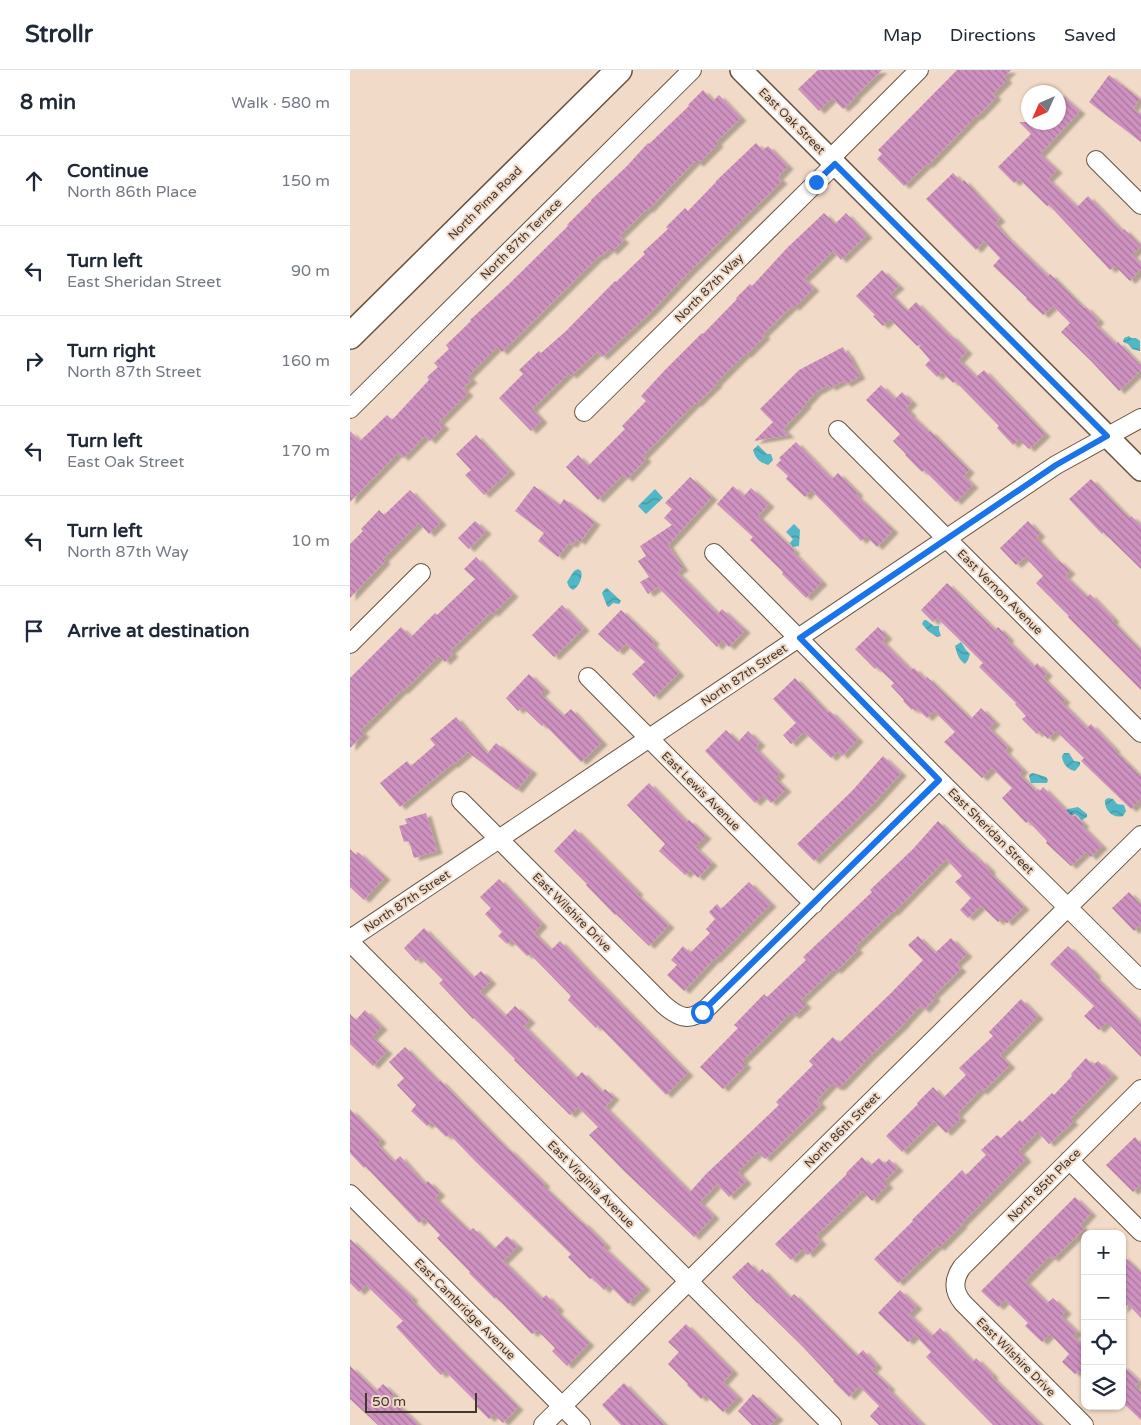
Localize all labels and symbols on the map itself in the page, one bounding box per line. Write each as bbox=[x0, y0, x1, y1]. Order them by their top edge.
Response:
street label: East Oak Street bbox=[756, 85, 828, 157]
north arrow bbox=[1021, 85, 1066, 130]
street label: North Pima Road bbox=[445, 163, 525, 243]
route end bbox=[805, 171, 828, 194]
street label: North 87th Terrace bbox=[478, 195, 565, 282]
street label: North 87th Way bbox=[672, 250, 747, 325]
street label: East Vernon Avenue bbox=[954, 546, 1046, 638]
street label: North 87th Street bbox=[698, 641, 790, 709]
street label: East Lewis Avenue bbox=[659, 749, 743, 833]
street label: East Sheridan Street bbox=[945, 785, 1037, 877]
street label: North 87th Street bbox=[361, 867, 453, 935]
street label: East Wilshire Drive bbox=[530, 870, 614, 954]
route start bbox=[691, 1001, 714, 1024]
street label: North 86th Street bbox=[801, 1089, 883, 1171]
street label: East Virginia Avenue bbox=[545, 1138, 637, 1230]
street label: North 85th Place bbox=[1005, 1145, 1084, 1224]
street label: East Cambridge Avenue bbox=[412, 1256, 519, 1363]
street label: East Wilshire Drive bbox=[974, 1315, 1058, 1399]
scale bar bbox=[365, 1390, 478, 1413]

